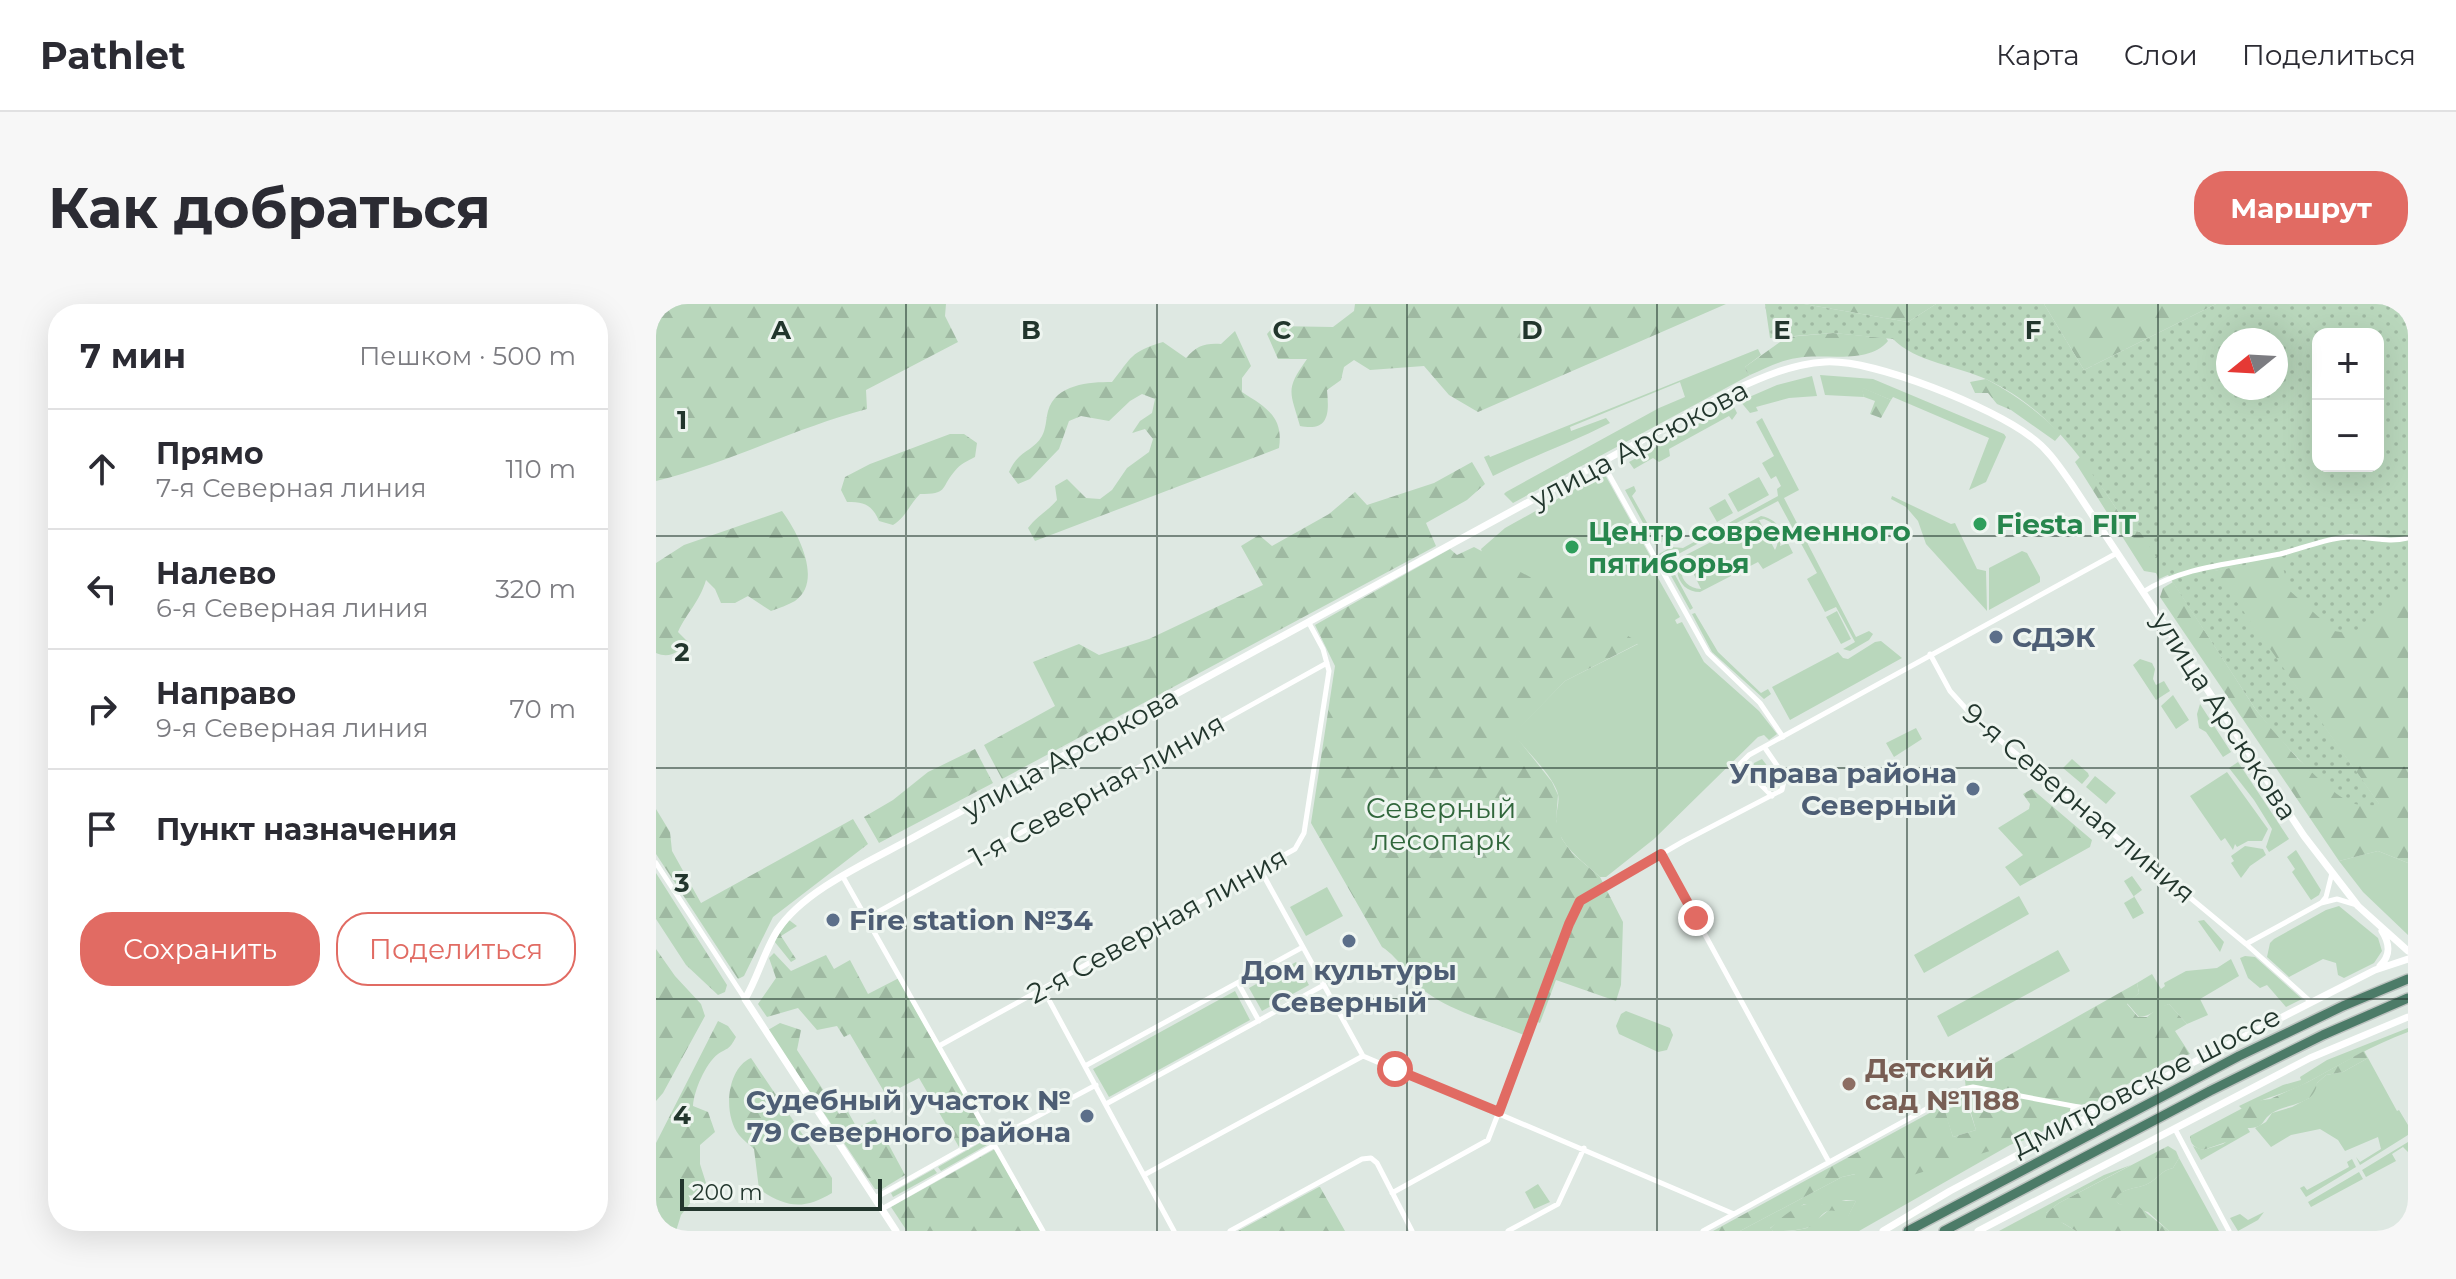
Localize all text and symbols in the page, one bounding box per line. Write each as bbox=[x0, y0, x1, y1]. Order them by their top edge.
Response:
text: Pathlet bbox=[40, 32, 185, 79]
text: Карта bbox=[1996, 38, 2080, 72]
text: Слои bbox=[2124, 38, 2198, 72]
text: Поделиться bbox=[2242, 38, 2416, 72]
button: Маршрут bbox=[2194, 171, 2408, 245]
text: Как добраться bbox=[48, 174, 491, 242]
text: A bbox=[770, 314, 792, 346]
text: B bbox=[1021, 314, 1041, 346]
text: C bbox=[1273, 314, 1292, 346]
text: D bbox=[1521, 314, 1543, 346]
text: E bbox=[1773, 314, 1791, 346]
text: F bbox=[2025, 314, 2041, 346]
north arrow bbox=[2216, 328, 2288, 400]
map controls bbox=[2312, 328, 2384, 472]
button: + bbox=[2312, 328, 2384, 400]
text: 7 мин bbox=[80, 335, 186, 377]
text: Пешком · 500 m bbox=[359, 340, 576, 372]
street label: улица Арсюкова bbox=[1523, 372, 1754, 516]
button: − bbox=[2312, 400, 2384, 472]
text: 1 bbox=[677, 404, 687, 436]
text: Прямо bbox=[156, 435, 264, 472]
icon: ahead bbox=[80, 447, 124, 491]
text: 110 m bbox=[506, 453, 576, 485]
text: 7-я Северная линия bbox=[156, 472, 427, 504]
place label: Fiesta FIT bbox=[1996, 507, 2137, 541]
place label: Центр современного пятиборья bbox=[1588, 514, 1911, 580]
marker: Fiesta FIT bbox=[1971, 515, 1989, 533]
marker: Центр современного пятиборья bbox=[1563, 538, 1581, 556]
text: Налево bbox=[156, 555, 276, 592]
icon: left bbox=[80, 567, 124, 611]
text: 320 m bbox=[495, 573, 576, 605]
text: 6-я Северная линия bbox=[156, 592, 428, 624]
street label: улица Арсюкова bbox=[2144, 605, 2305, 827]
place label: СДЭК bbox=[2012, 620, 2096, 654]
marker: СДЭК bbox=[1987, 628, 2005, 646]
text: 2 bbox=[674, 636, 690, 668]
text: Направо bbox=[156, 675, 296, 712]
street label: улица Арсюкова bbox=[955, 680, 1184, 827]
icon: right bbox=[80, 687, 124, 731]
text: 70 m bbox=[510, 693, 576, 725]
street label: 9-я Северная линия bbox=[1956, 696, 2202, 910]
street label: 1-я Северная линия bbox=[964, 706, 1230, 874]
text: 9-я Северная линия bbox=[156, 712, 429, 744]
place label: Управа района Северный bbox=[1730, 756, 1957, 822]
marker: Управа района Северный bbox=[1964, 780, 1982, 798]
park label: Северный лесопарк bbox=[1366, 791, 1516, 857]
icon: arrive bbox=[80, 807, 124, 851]
text: Пункт назначения bbox=[156, 811, 457, 848]
street label: 2-я Северная линия bbox=[1021, 839, 1293, 1011]
text: 3 bbox=[673, 867, 690, 899]
route end bbox=[1678, 900, 1714, 936]
place label: Fire station №34 bbox=[849, 903, 1093, 937]
marker: Fire station №34 bbox=[824, 911, 842, 929]
button: Сохранить bbox=[80, 912, 320, 986]
button: Поделиться bbox=[336, 912, 576, 986]
marker: Дом культуры Северный bbox=[1340, 932, 1358, 950]
place label: Дом культуры Северный bbox=[1241, 953, 1457, 1019]
street label: Дмитровское шоссе bbox=[2006, 998, 2286, 1164]
route start bbox=[1377, 1051, 1413, 1087]
place label: Детский сад №1188 bbox=[1865, 1051, 2020, 1117]
marker: Детский сад №1188 bbox=[1840, 1075, 1858, 1093]
place label: Судебный участок № 79 Северного района bbox=[746, 1083, 1071, 1149]
text: 4 bbox=[673, 1099, 691, 1131]
marker: Судебный участок № 79 Северного района bbox=[1078, 1107, 1096, 1125]
scale bar bbox=[680, 1175, 882, 1211]
text: 200 m bbox=[692, 1179, 763, 1206]

